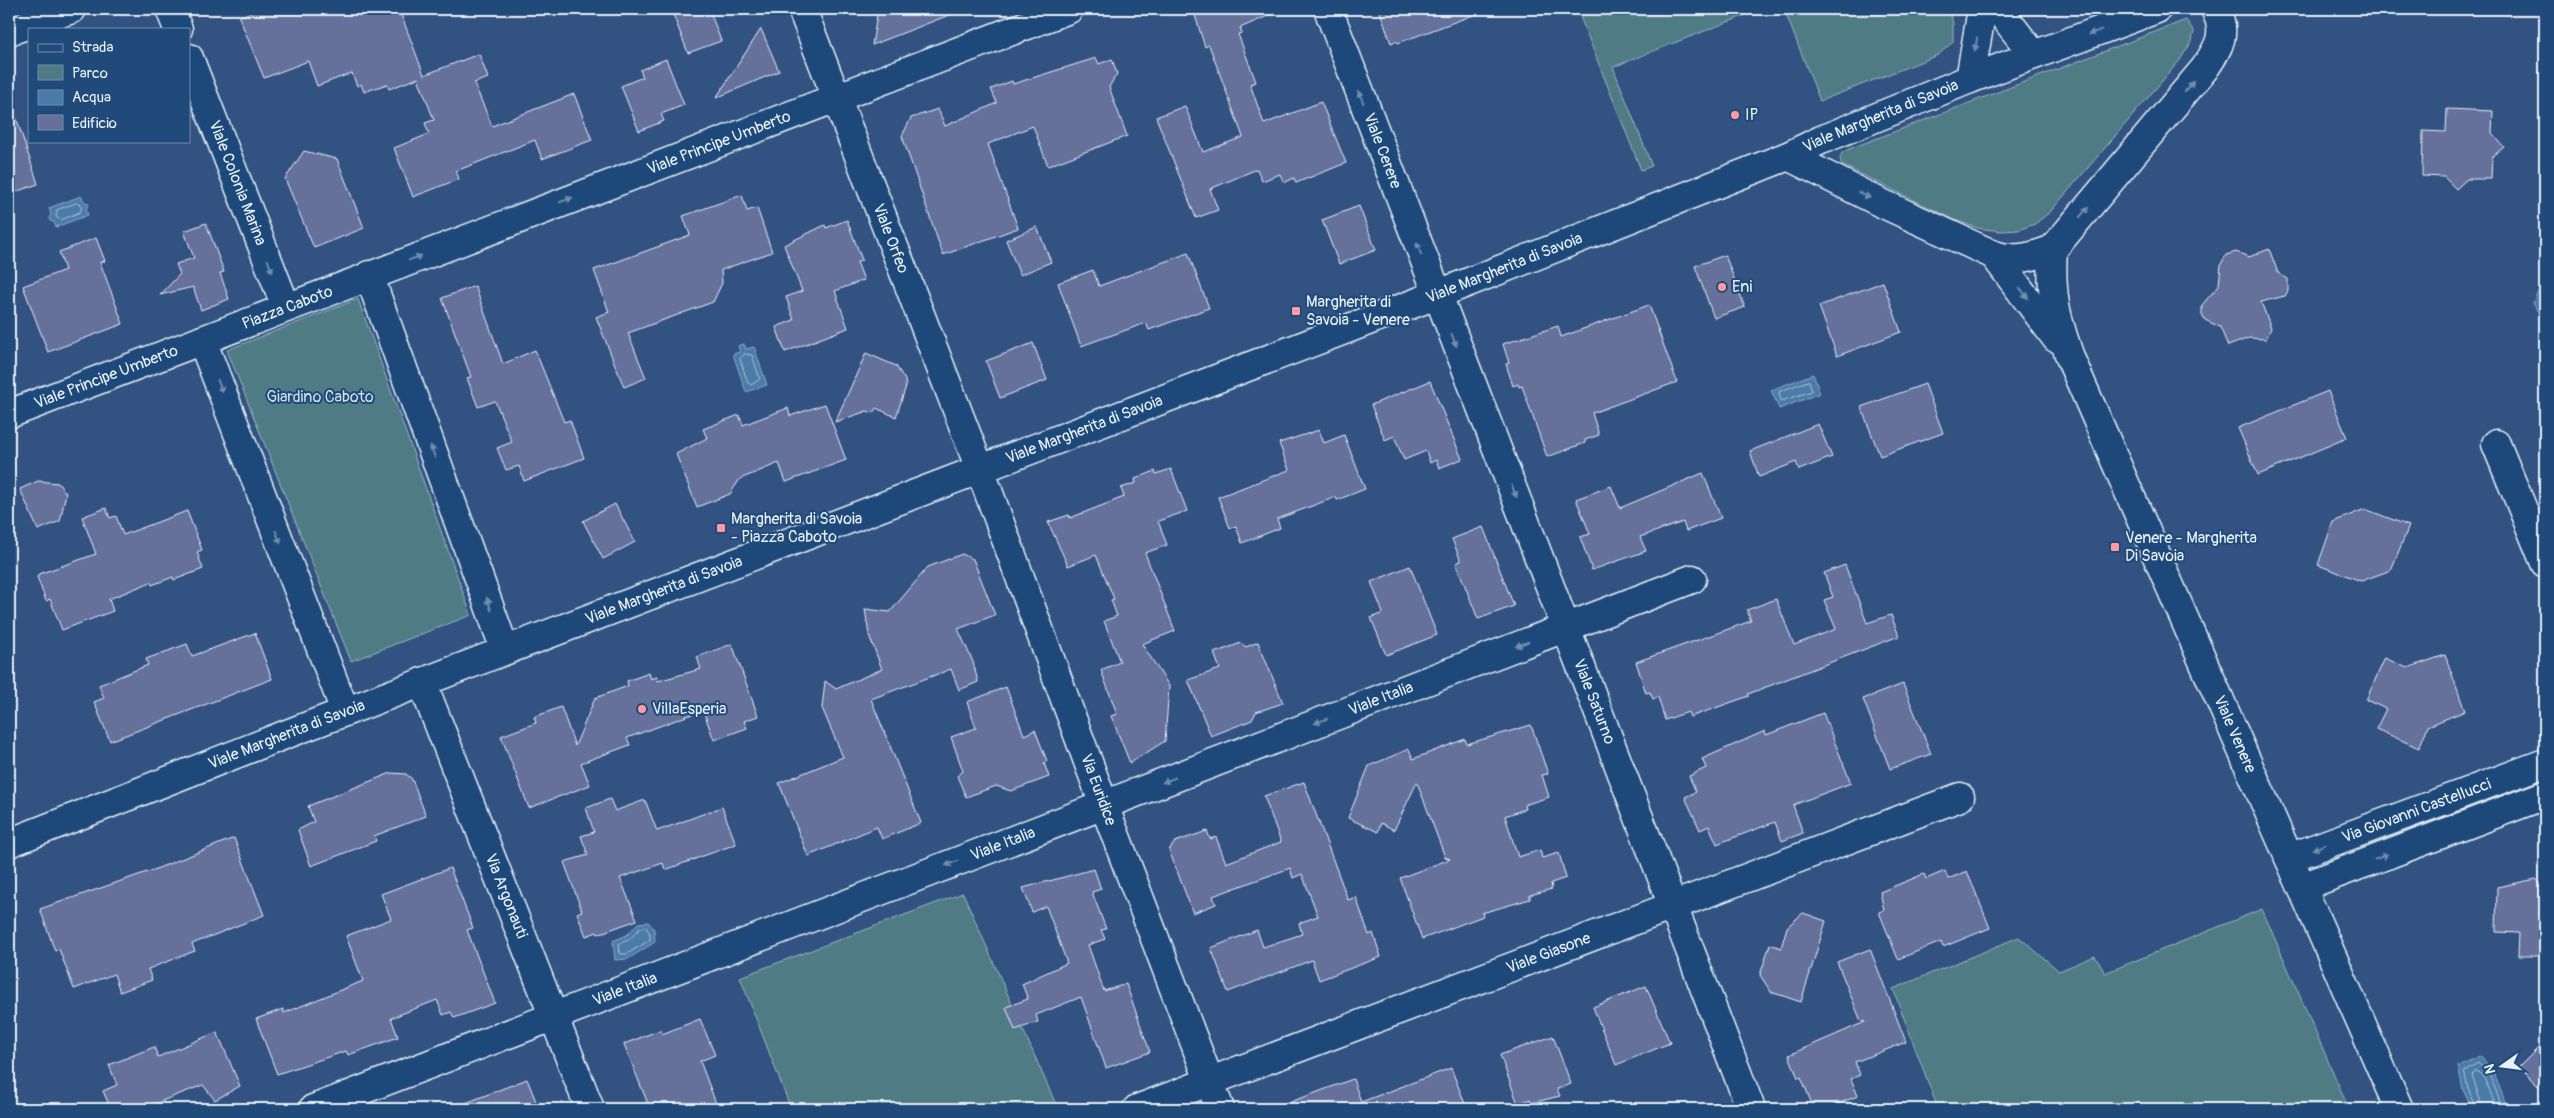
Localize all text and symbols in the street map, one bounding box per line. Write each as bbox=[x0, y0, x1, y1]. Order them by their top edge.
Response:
legend bbox=[28, 28, 190, 142]
one-way arrow bbox=[2087, 28, 2102, 36]
one-way arrow bbox=[1972, 37, 1980, 53]
text: Strada bbox=[72, 38, 113, 57]
text: Parco bbox=[72, 64, 108, 83]
street label: Viale Margherita di Savoia bbox=[1800, 75, 1961, 157]
one-way arrow bbox=[2183, 82, 2195, 94]
text: Acqua bbox=[72, 88, 111, 107]
one-way arrow bbox=[1357, 90, 1364, 105]
place label: IP bbox=[1745, 105, 1759, 125]
street label: Viale Principe Umberto bbox=[644, 106, 794, 179]
marker: IP bbox=[1729, 109, 1741, 121]
street label: Viale Cerere bbox=[1359, 110, 1406, 192]
text: Edificio bbox=[72, 114, 117, 133]
street label: Viale Colonia Marina bbox=[204, 117, 271, 248]
one-way arrow bbox=[1857, 191, 1872, 199]
one-way arrow bbox=[559, 195, 573, 203]
street label: Viale Orfeo bbox=[868, 201, 913, 276]
one-way arrow bbox=[2078, 206, 2090, 218]
street label: Viale Margherita di Savoia bbox=[1423, 228, 1585, 308]
one-way arrow bbox=[1415, 242, 1422, 257]
one-way arrow bbox=[407, 254, 422, 261]
one-way arrow bbox=[266, 259, 274, 274]
place label: Eni bbox=[1732, 277, 1752, 297]
street label: Piazza Caboto bbox=[239, 281, 336, 334]
marker: Eni bbox=[1716, 281, 1728, 293]
one-way arrow bbox=[2019, 287, 2030, 300]
place label: Margherita di Savoia - Venere bbox=[1306, 292, 1410, 330]
marker: Margherita di Savoia - Venere bbox=[1290, 305, 1302, 317]
one-way arrow bbox=[1450, 333, 1458, 348]
street label: Viale Principe Umberto bbox=[31, 340, 181, 413]
one-way arrow bbox=[216, 379, 224, 393]
park label: Giardino Caboto bbox=[266, 387, 374, 407]
street label: Viale Margherita di Savoia bbox=[1003, 390, 1166, 468]
one-way arrow bbox=[429, 444, 436, 459]
one-way arrow bbox=[1510, 484, 1518, 499]
place label: Margherita di Savoia - Piazza Caboto bbox=[731, 509, 862, 547]
marker: Margherita di Savoia - Piazza Caboto bbox=[715, 522, 727, 534]
place label: Venere - Margherita Di Savoia bbox=[2125, 528, 2257, 566]
one-way arrow bbox=[275, 530, 282, 545]
marker: Venere - Margherita Di Savoia bbox=[2109, 541, 2121, 553]
street label: Viale Margherita di Savoia bbox=[583, 551, 745, 629]
one-way arrow bbox=[485, 596, 493, 611]
one-way arrow bbox=[1514, 640, 1529, 648]
street label: Viale Saturno bbox=[1569, 656, 1620, 747]
street label: Viale Italia bbox=[1346, 677, 1416, 720]
street label: Viale Venere bbox=[2209, 692, 2261, 776]
street label: Viale Margherita di Savoia bbox=[205, 695, 368, 774]
place label: VillaEsperia bbox=[652, 699, 726, 719]
marker: VillaEsperia bbox=[636, 703, 648, 715]
one-way arrow bbox=[1313, 717, 1328, 725]
street label: Via Euridice bbox=[1076, 751, 1121, 828]
street label: Via Giovanni Castellucci bbox=[2339, 774, 2494, 848]
one-way arrow bbox=[1162, 776, 1177, 784]
street label: Viale Italia bbox=[968, 822, 1038, 865]
one-way arrow bbox=[2311, 843, 2326, 851]
street label: Via Argonauti bbox=[481, 851, 532, 941]
one-way arrow bbox=[2373, 853, 2388, 860]
one-way arrow bbox=[945, 860, 960, 867]
street label: Viale Giasone bbox=[1503, 928, 1593, 978]
street label: Viale Italia bbox=[590, 968, 660, 1011]
north arrow bbox=[2476, 1040, 2526, 1090]
text: N bbox=[2480, 1062, 2499, 1076]

